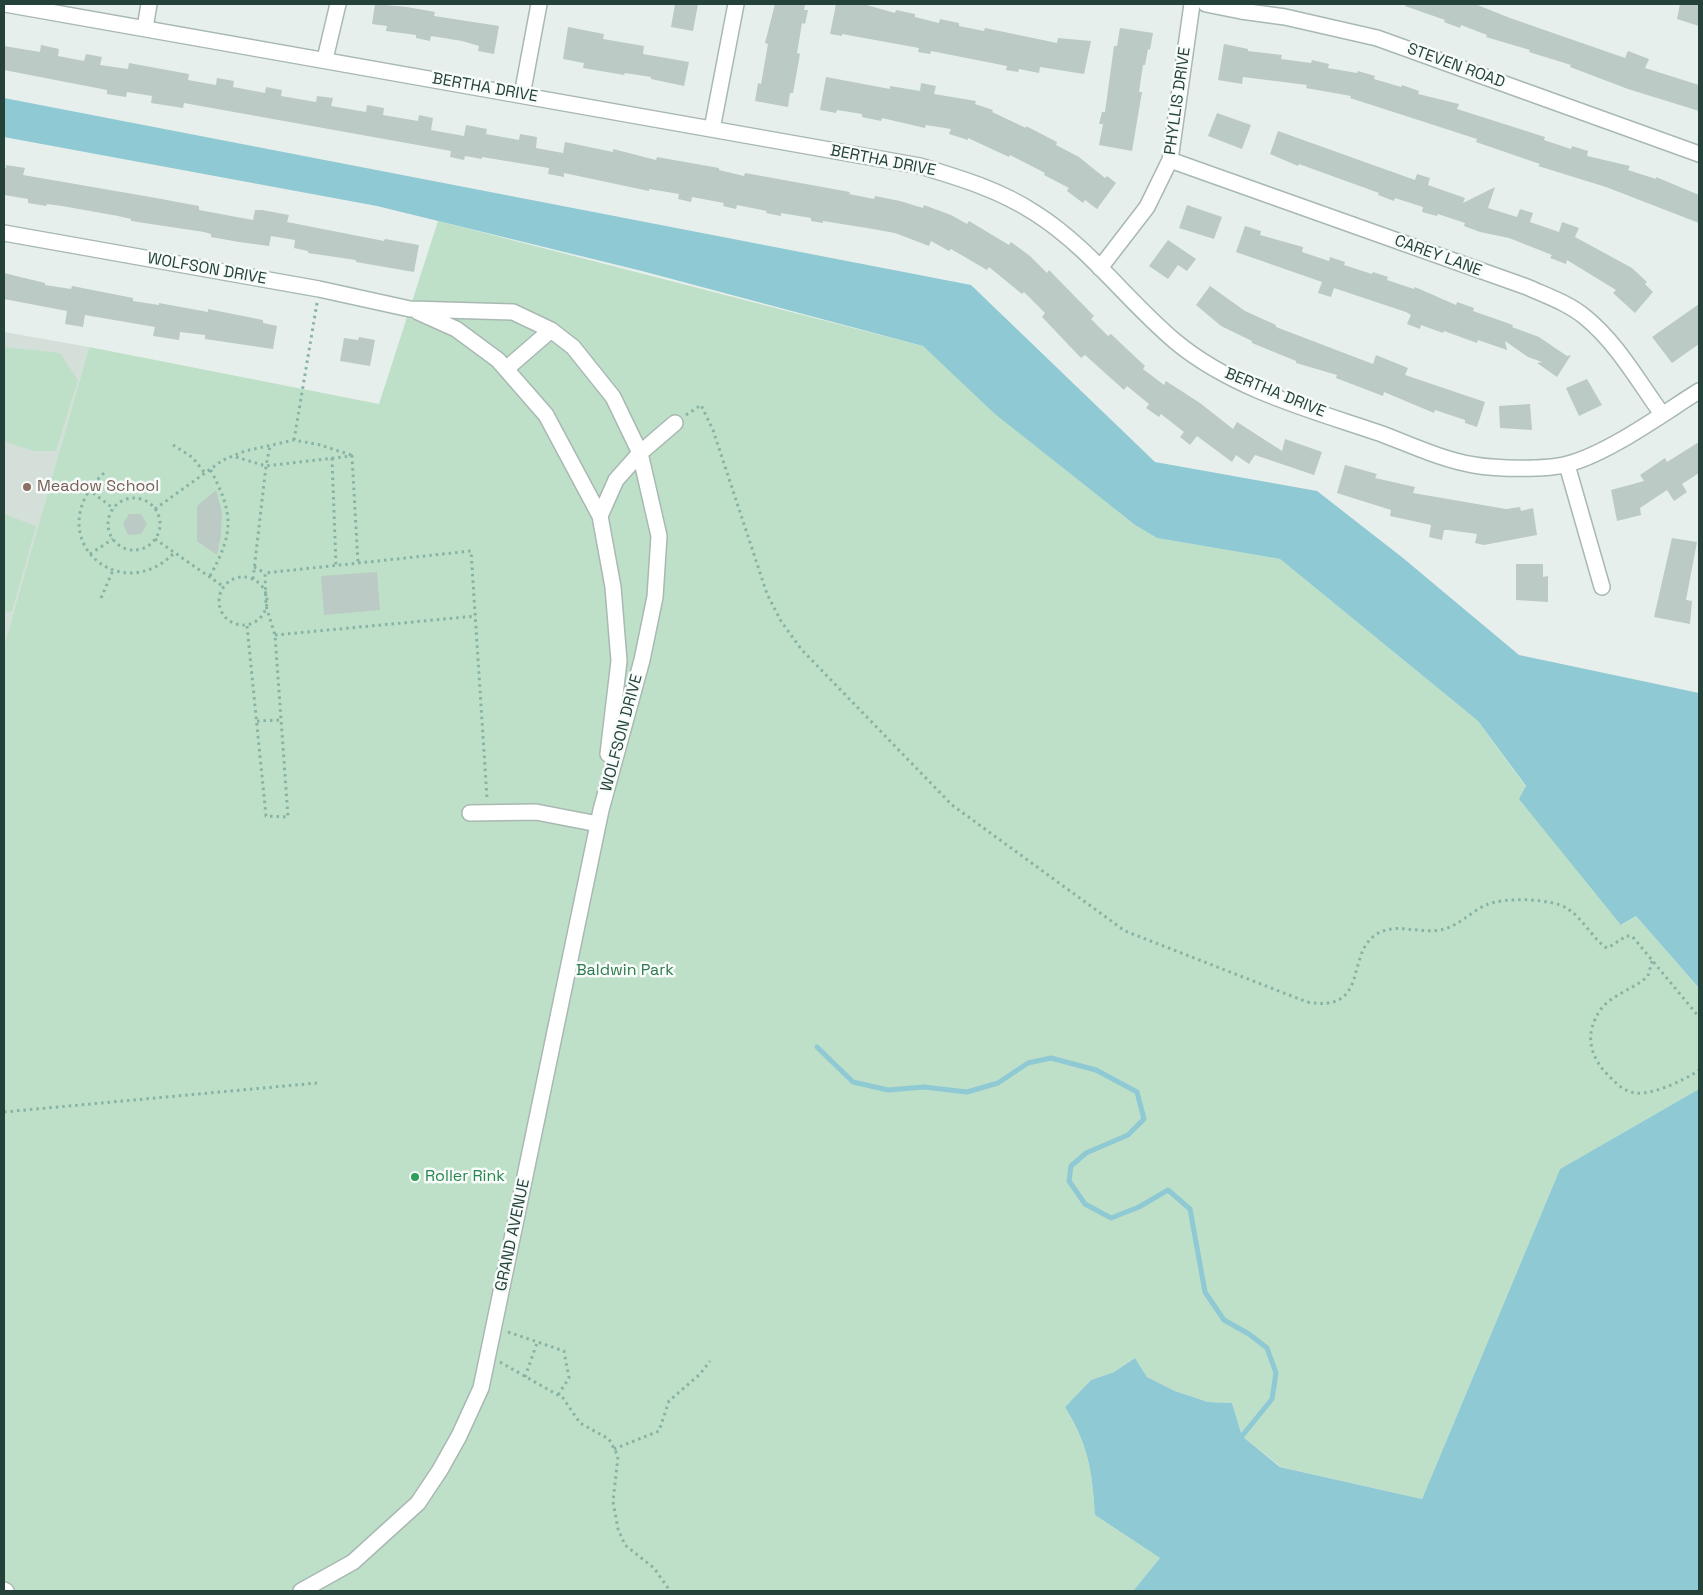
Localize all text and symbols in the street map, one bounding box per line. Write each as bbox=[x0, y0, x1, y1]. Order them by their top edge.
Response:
street label: STEVEN ROAD bbox=[1404, 39, 1508, 93]
street label: PHYLLIS DRIVE bbox=[1161, 46, 1195, 156]
street label: BERTHA DRIVE bbox=[431, 69, 539, 107]
street label: BERTHA DRIVE bbox=[829, 141, 937, 181]
street label: CAREY LANE bbox=[1392, 231, 1484, 281]
street label: WOLFSON DRIVE bbox=[146, 249, 268, 289]
street label: BERTHA DRIVE bbox=[1222, 364, 1328, 422]
place label: Meadow School bbox=[37, 477, 159, 497]
marker: Meadow School bbox=[21, 481, 33, 493]
street label: WOLFSON DRIVE bbox=[597, 672, 647, 794]
park label: Baldwin Park bbox=[576, 961, 674, 981]
place label: Roller Rink bbox=[425, 1167, 505, 1187]
marker: Roller Rink bbox=[409, 1171, 421, 1183]
street label: GRAND AVENUE bbox=[492, 1177, 534, 1293]

